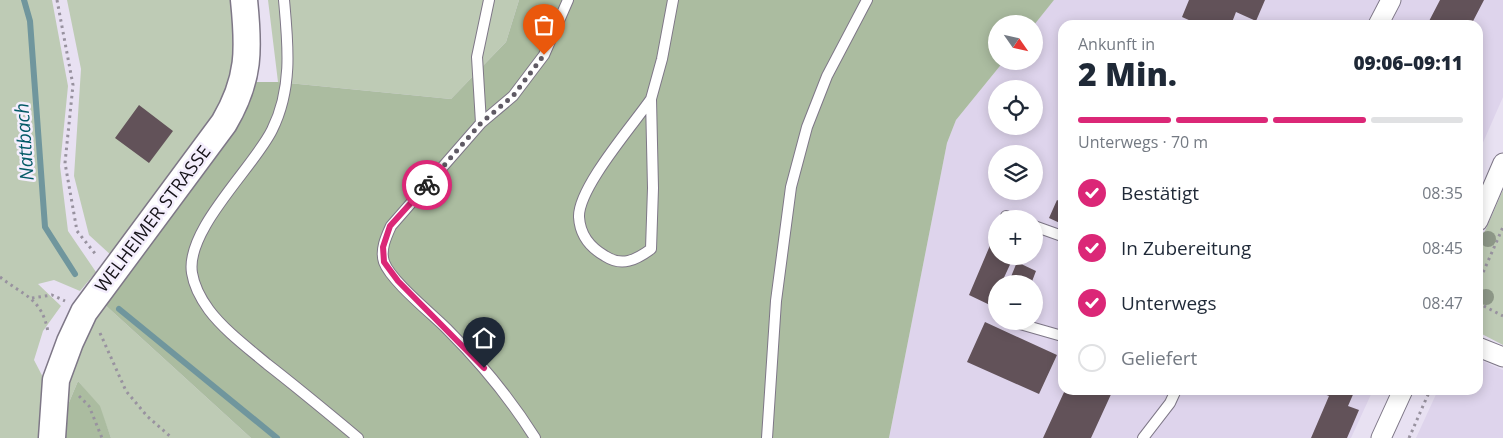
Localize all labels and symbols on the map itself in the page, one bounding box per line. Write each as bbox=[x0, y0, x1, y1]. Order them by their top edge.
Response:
pin bbox=[523, 4, 565, 55]
north arrow bbox=[988, 15, 1042, 70]
water label: Nattbach bbox=[8, 102, 40, 182]
street label: WELHEIMER STRASSE bbox=[89, 140, 215, 297]
courier bbox=[402, 160, 452, 210]
pin bbox=[463, 317, 505, 368]

